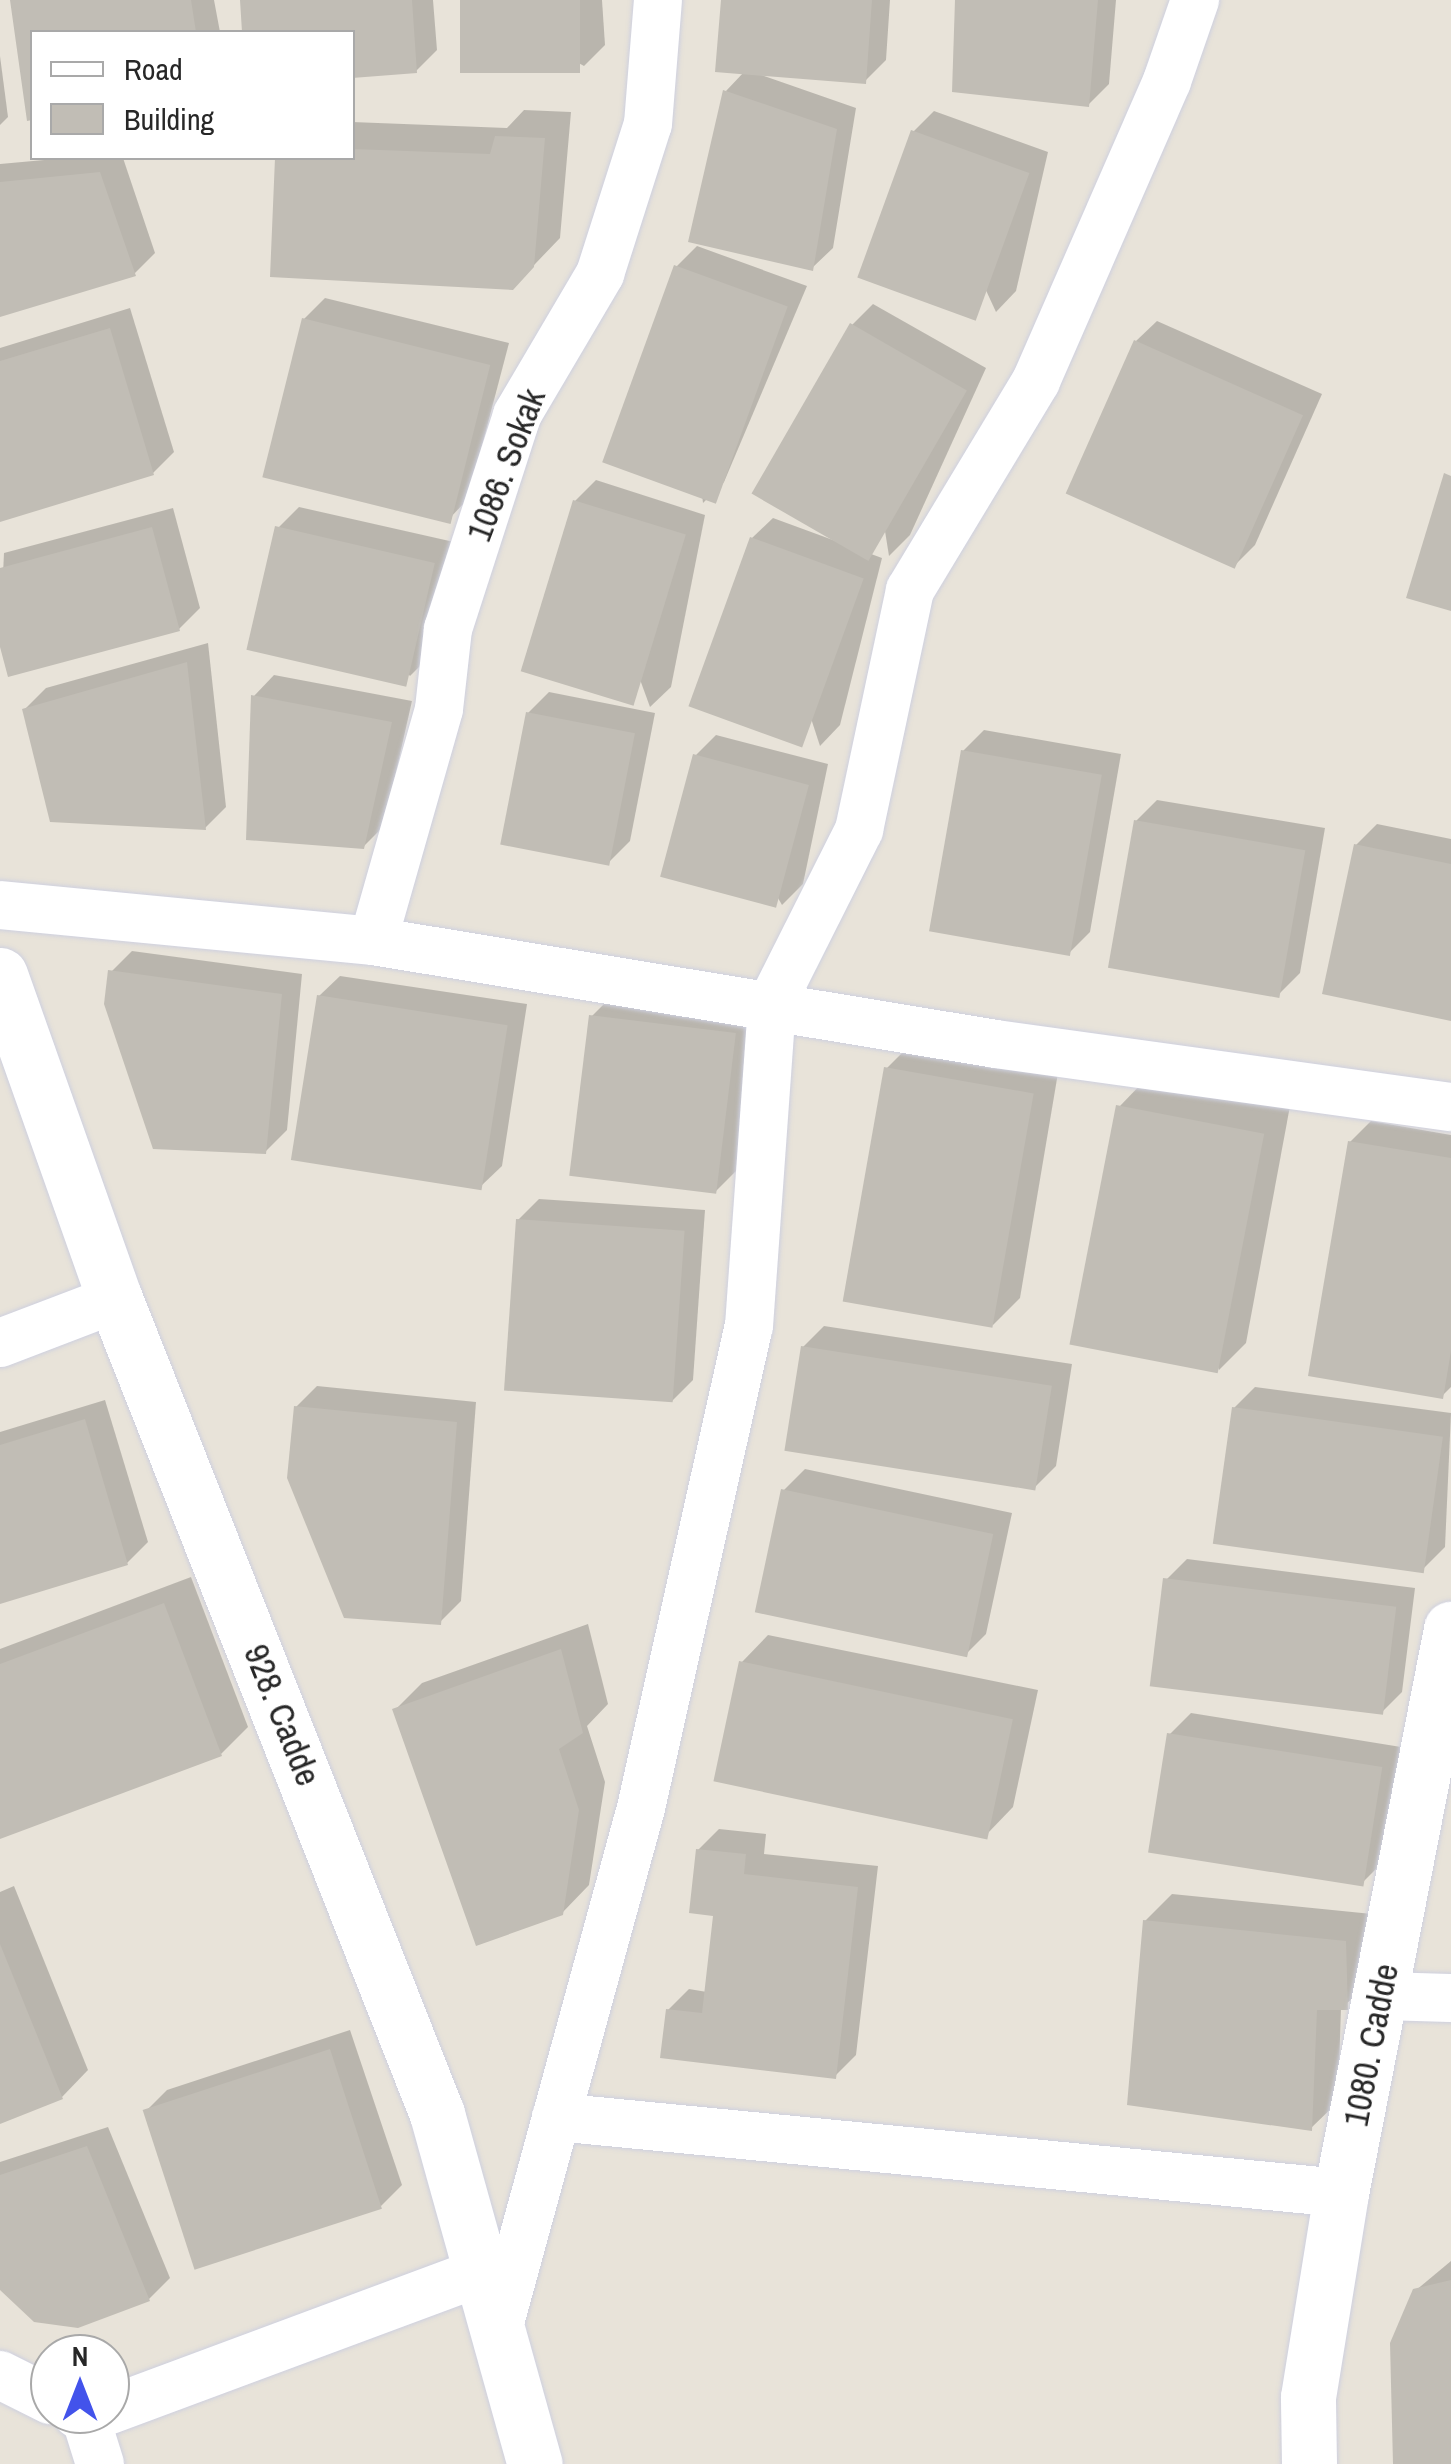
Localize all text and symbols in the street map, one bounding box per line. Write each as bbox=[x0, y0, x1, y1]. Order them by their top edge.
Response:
legend bbox=[30, 30, 355, 160]
text: Road bbox=[124, 49, 183, 89]
text: Building bbox=[124, 99, 214, 139]
street label: 1086. Sokak bbox=[458, 383, 554, 547]
street label: 928. Cadde bbox=[235, 1638, 329, 1792]
street label: 1080. Cadde bbox=[1335, 1960, 1407, 2130]
north arrow bbox=[30, 2334, 130, 2434]
text: N bbox=[72, 2337, 88, 2375]

